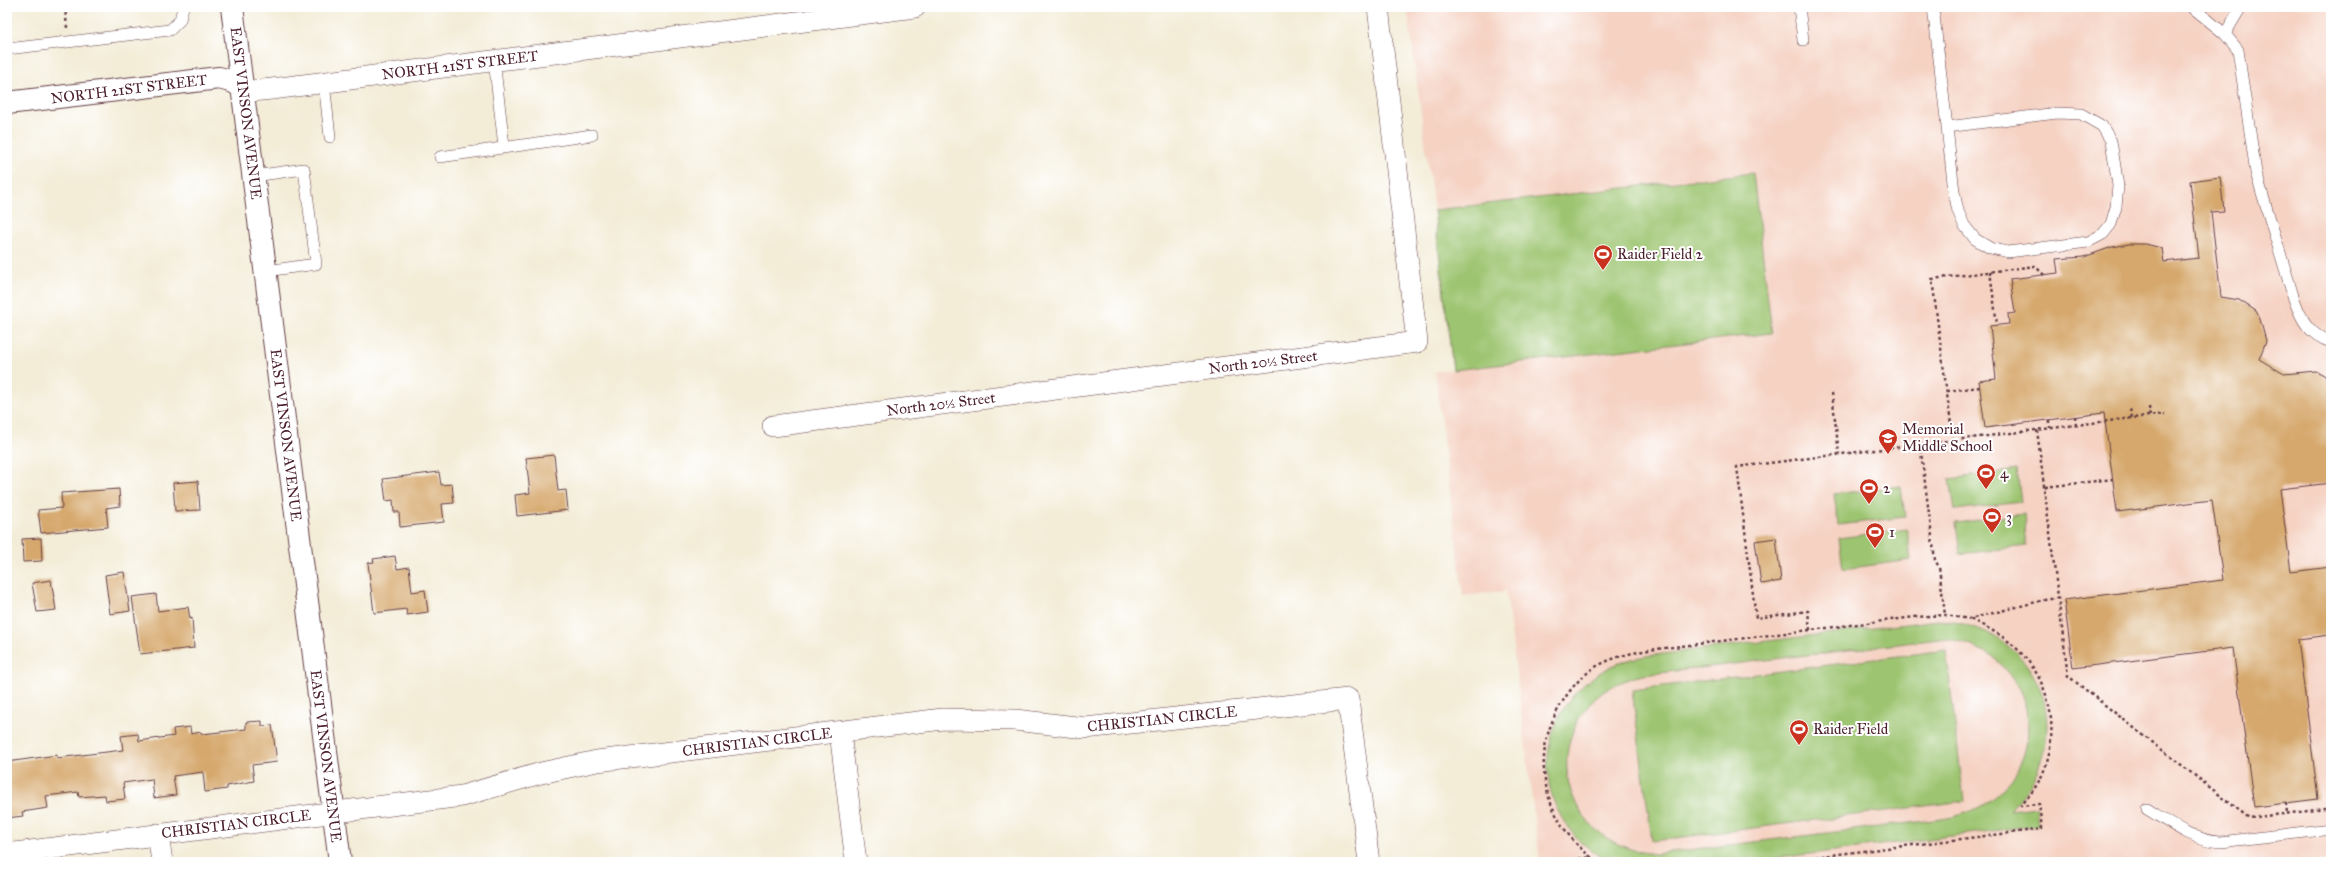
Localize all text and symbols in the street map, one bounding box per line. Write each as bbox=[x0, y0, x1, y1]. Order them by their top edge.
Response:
street label: EAST VINSON AVENUE bbox=[226, 26, 266, 201]
street label: NORTH 21ST STREET bbox=[381, 46, 539, 84]
street label: NORTH 21ST STREET bbox=[50, 70, 208, 108]
sports icon: Raider Field 2 bbox=[1592, 243, 1614, 271]
place label: Raider Field 2 bbox=[1617, 245, 1703, 263]
street label: North 20½ Street bbox=[1208, 346, 1319, 378]
street label: EAST VINSON AVENUE bbox=[266, 348, 306, 523]
street label: North 20½ Street bbox=[886, 388, 997, 420]
place label: Memorial Middle School bbox=[1902, 420, 1994, 455]
school or university icon: Memorial Middle School bbox=[1877, 427, 1899, 455]
sports icon: 4 bbox=[1975, 462, 1997, 490]
place label: 4 bbox=[2000, 464, 2009, 482]
sports icon: 2 bbox=[1858, 477, 1880, 505]
place label: 2 bbox=[1883, 479, 1891, 497]
sports icon: 3 bbox=[1981, 506, 2003, 534]
place label: 3 bbox=[2006, 508, 2012, 526]
sports icon: 1 bbox=[1864, 521, 1886, 549]
place label: 1 bbox=[1889, 523, 1895, 541]
street label: EAST VINSON AVENUE bbox=[306, 669, 346, 844]
street label: CHRISTIAN CIRCLE bbox=[1086, 702, 1238, 736]
sports icon: Raider Field bbox=[1788, 718, 1810, 746]
place label: Raider Field bbox=[1813, 720, 1889, 738]
street label: CHRISTIAN CIRCLE bbox=[681, 724, 833, 760]
street label: CHRISTIAN CIRCLE bbox=[160, 806, 312, 842]

